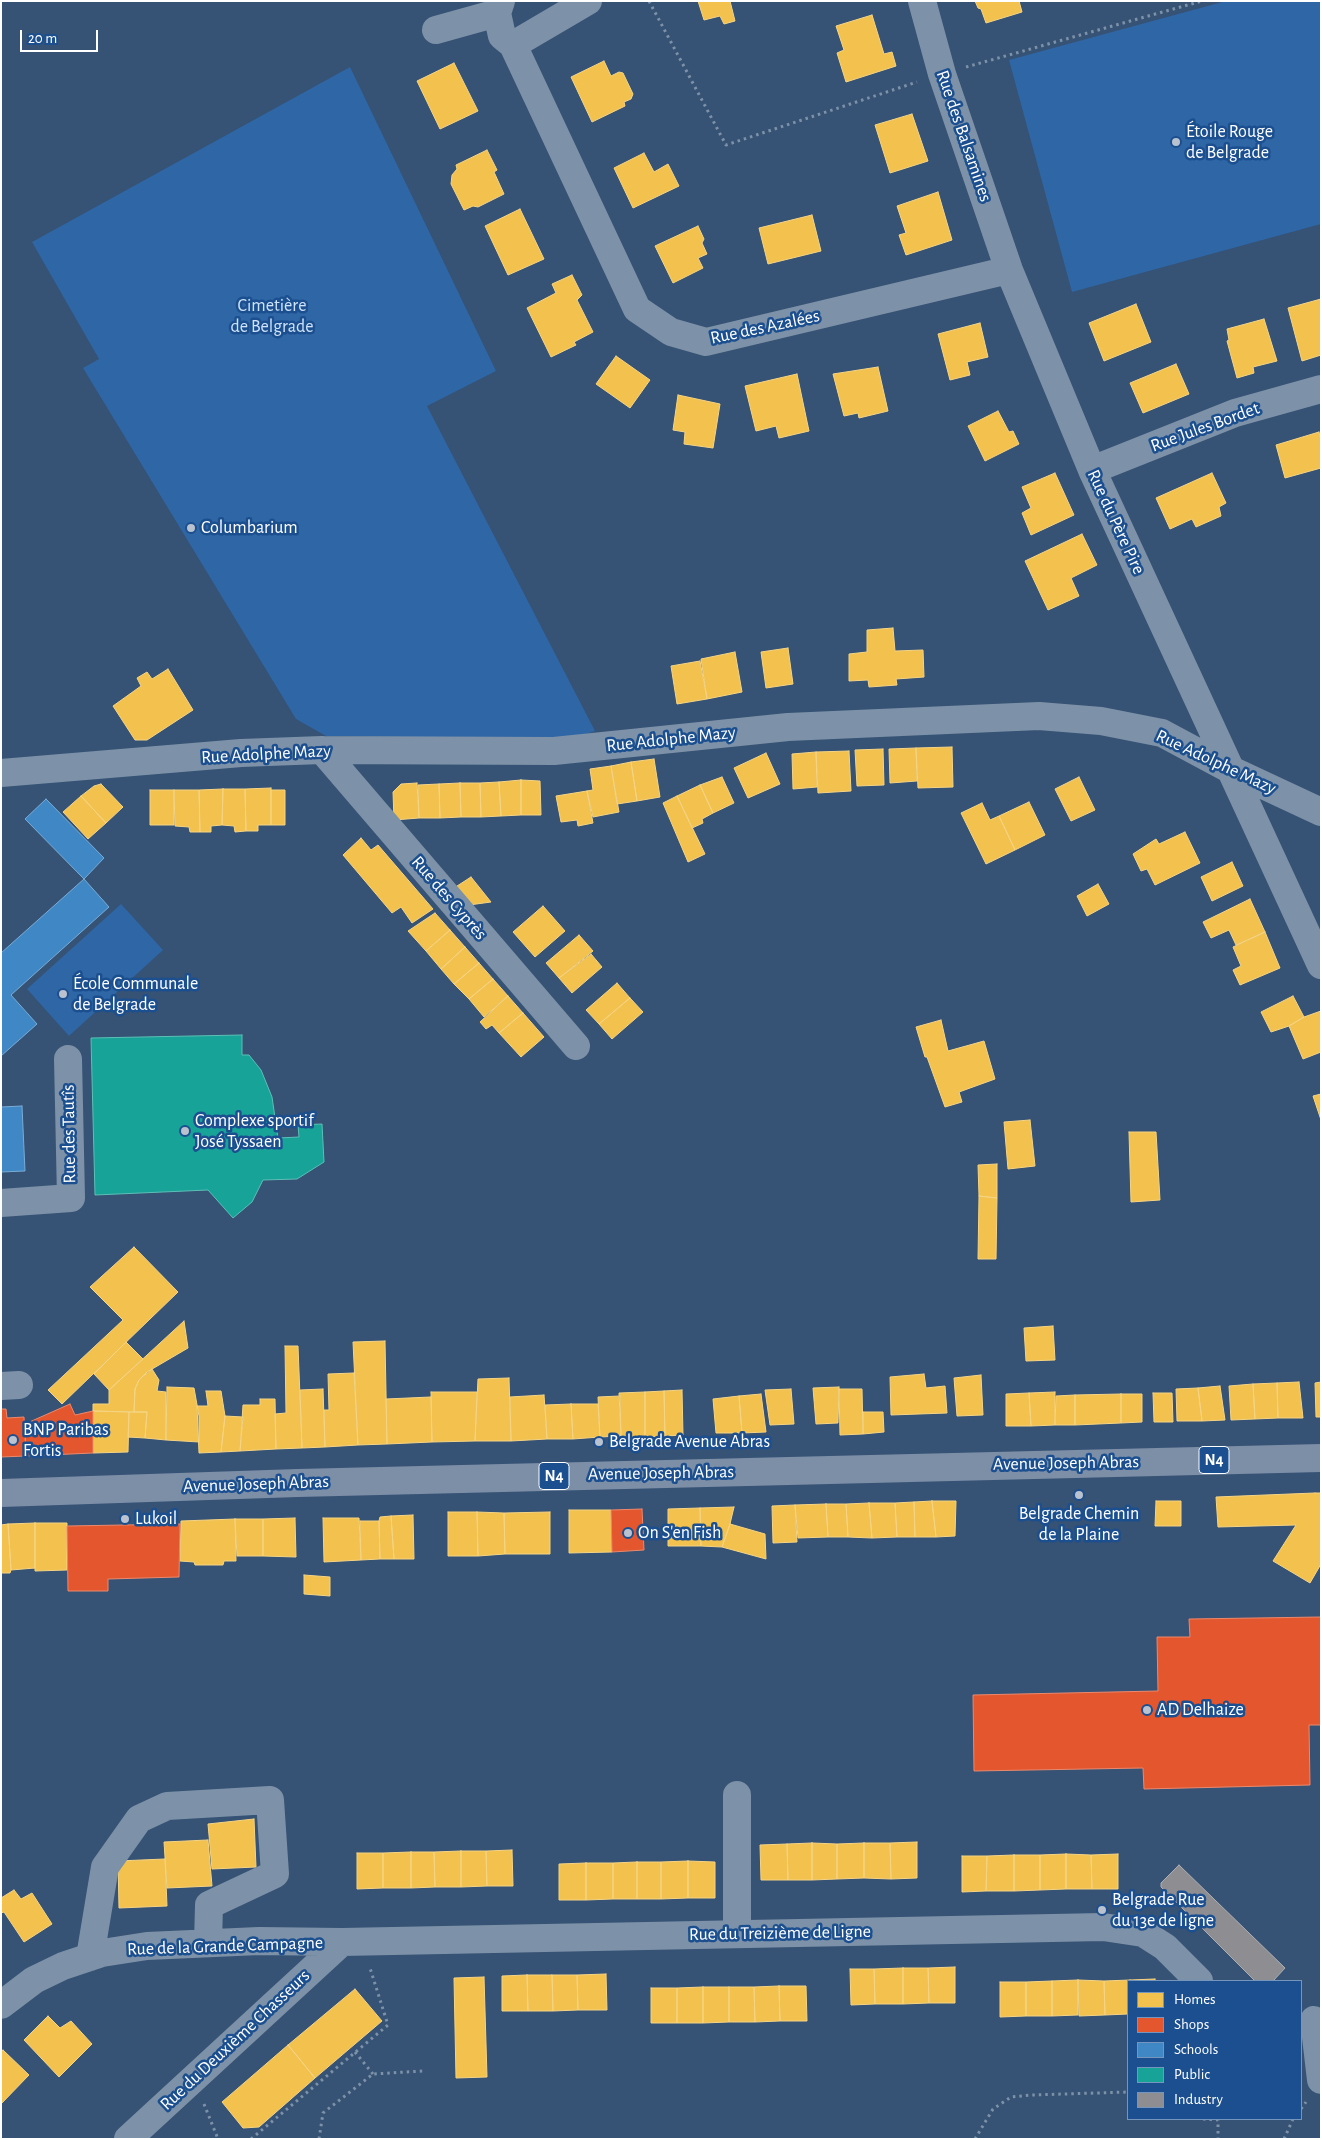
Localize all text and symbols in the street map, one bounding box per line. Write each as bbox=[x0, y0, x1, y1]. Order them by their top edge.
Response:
scale bar bbox=[22, 20, 100, 52]
text: 20 m bbox=[28, 31, 57, 46]
street label: Rue des Balsamines bbox=[931, 67, 997, 205]
place label: Étoile Rouge de Belgrade bbox=[1186, 121, 1273, 163]
marker: Étoile Rouge de Belgrade bbox=[1170, 136, 1182, 148]
park label: Cimetière de Belgrade bbox=[230, 295, 314, 338]
street label: Rue des Azalées bbox=[708, 305, 822, 349]
street label: Rue Jules Bordet bbox=[1148, 397, 1262, 457]
street label: Rue du Père Pire bbox=[1082, 466, 1150, 578]
place label: Columbarium bbox=[201, 517, 298, 539]
marker: Columbarium bbox=[185, 522, 197, 534]
street label: Rue Adolphe Mazy bbox=[605, 721, 737, 757]
street label: Rue Adolphe Mazy bbox=[1153, 725, 1279, 799]
street label: Rue Adolphe Mazy bbox=[201, 740, 331, 768]
street label: Rue des Cyprès bbox=[407, 852, 491, 944]
place label: École Communale de Belgrade bbox=[73, 973, 198, 1016]
marker: École Communale de Belgrade bbox=[57, 988, 69, 1000]
street label: Rue des Tautîs bbox=[57, 1084, 81, 1184]
place label: Complexe sportif José Tyssaen bbox=[195, 1110, 314, 1152]
marker: Complexe sportif José Tyssaen bbox=[179, 1125, 191, 1137]
place label: BNP Paribas Fortis bbox=[23, 1419, 109, 1462]
place label: Belgrade Avenue Abras bbox=[609, 1431, 770, 1453]
marker: BNP Paribas Fortis bbox=[7, 1434, 19, 1446]
marker: Belgrade Avenue Abras bbox=[593, 1436, 605, 1448]
road number: N4 bbox=[1199, 1446, 1229, 1474]
street label: Avenue Joseph Abras bbox=[993, 1451, 1139, 1475]
street label: Avenue Joseph Abras bbox=[588, 1461, 734, 1485]
road number: N4 bbox=[539, 1462, 569, 1490]
street label: Avenue Joseph Abras bbox=[183, 1471, 329, 1497]
marker: Belgrade Chemin de la Plaine bbox=[1073, 1489, 1085, 1501]
place label: Belgrade Chemin de la Plaine bbox=[1019, 1503, 1139, 1546]
place label: Lukoil bbox=[135, 1508, 177, 1530]
marker: Lukoil bbox=[119, 1513, 131, 1525]
place label: On S'en Fish bbox=[638, 1522, 721, 1544]
marker: On S'en Fish bbox=[622, 1527, 634, 1539]
place label: AD Delhaize bbox=[1157, 1699, 1244, 1721]
marker: AD Delhaize bbox=[1141, 1704, 1153, 1716]
place label: Belgrade Rue du 13e de ligne bbox=[1112, 1889, 1214, 1932]
marker: Belgrade Rue du 13e de ligne bbox=[1096, 1904, 1108, 1916]
street label: Rue du Treizième de Ligne bbox=[689, 1921, 871, 1945]
street label: Rue de la Grande Campagne bbox=[127, 1932, 323, 1960]
street label: Rue du Deuxième Chasseurs bbox=[156, 1965, 314, 2115]
legend bbox=[1127, 1980, 1302, 2120]
text: Homes bbox=[1174, 1992, 1216, 2007]
text: Shops bbox=[1174, 2017, 1209, 2032]
text: Schools bbox=[1174, 2042, 1218, 2057]
text: Public bbox=[1174, 2067, 1210, 2082]
text: Industry bbox=[1174, 2092, 1223, 2107]

